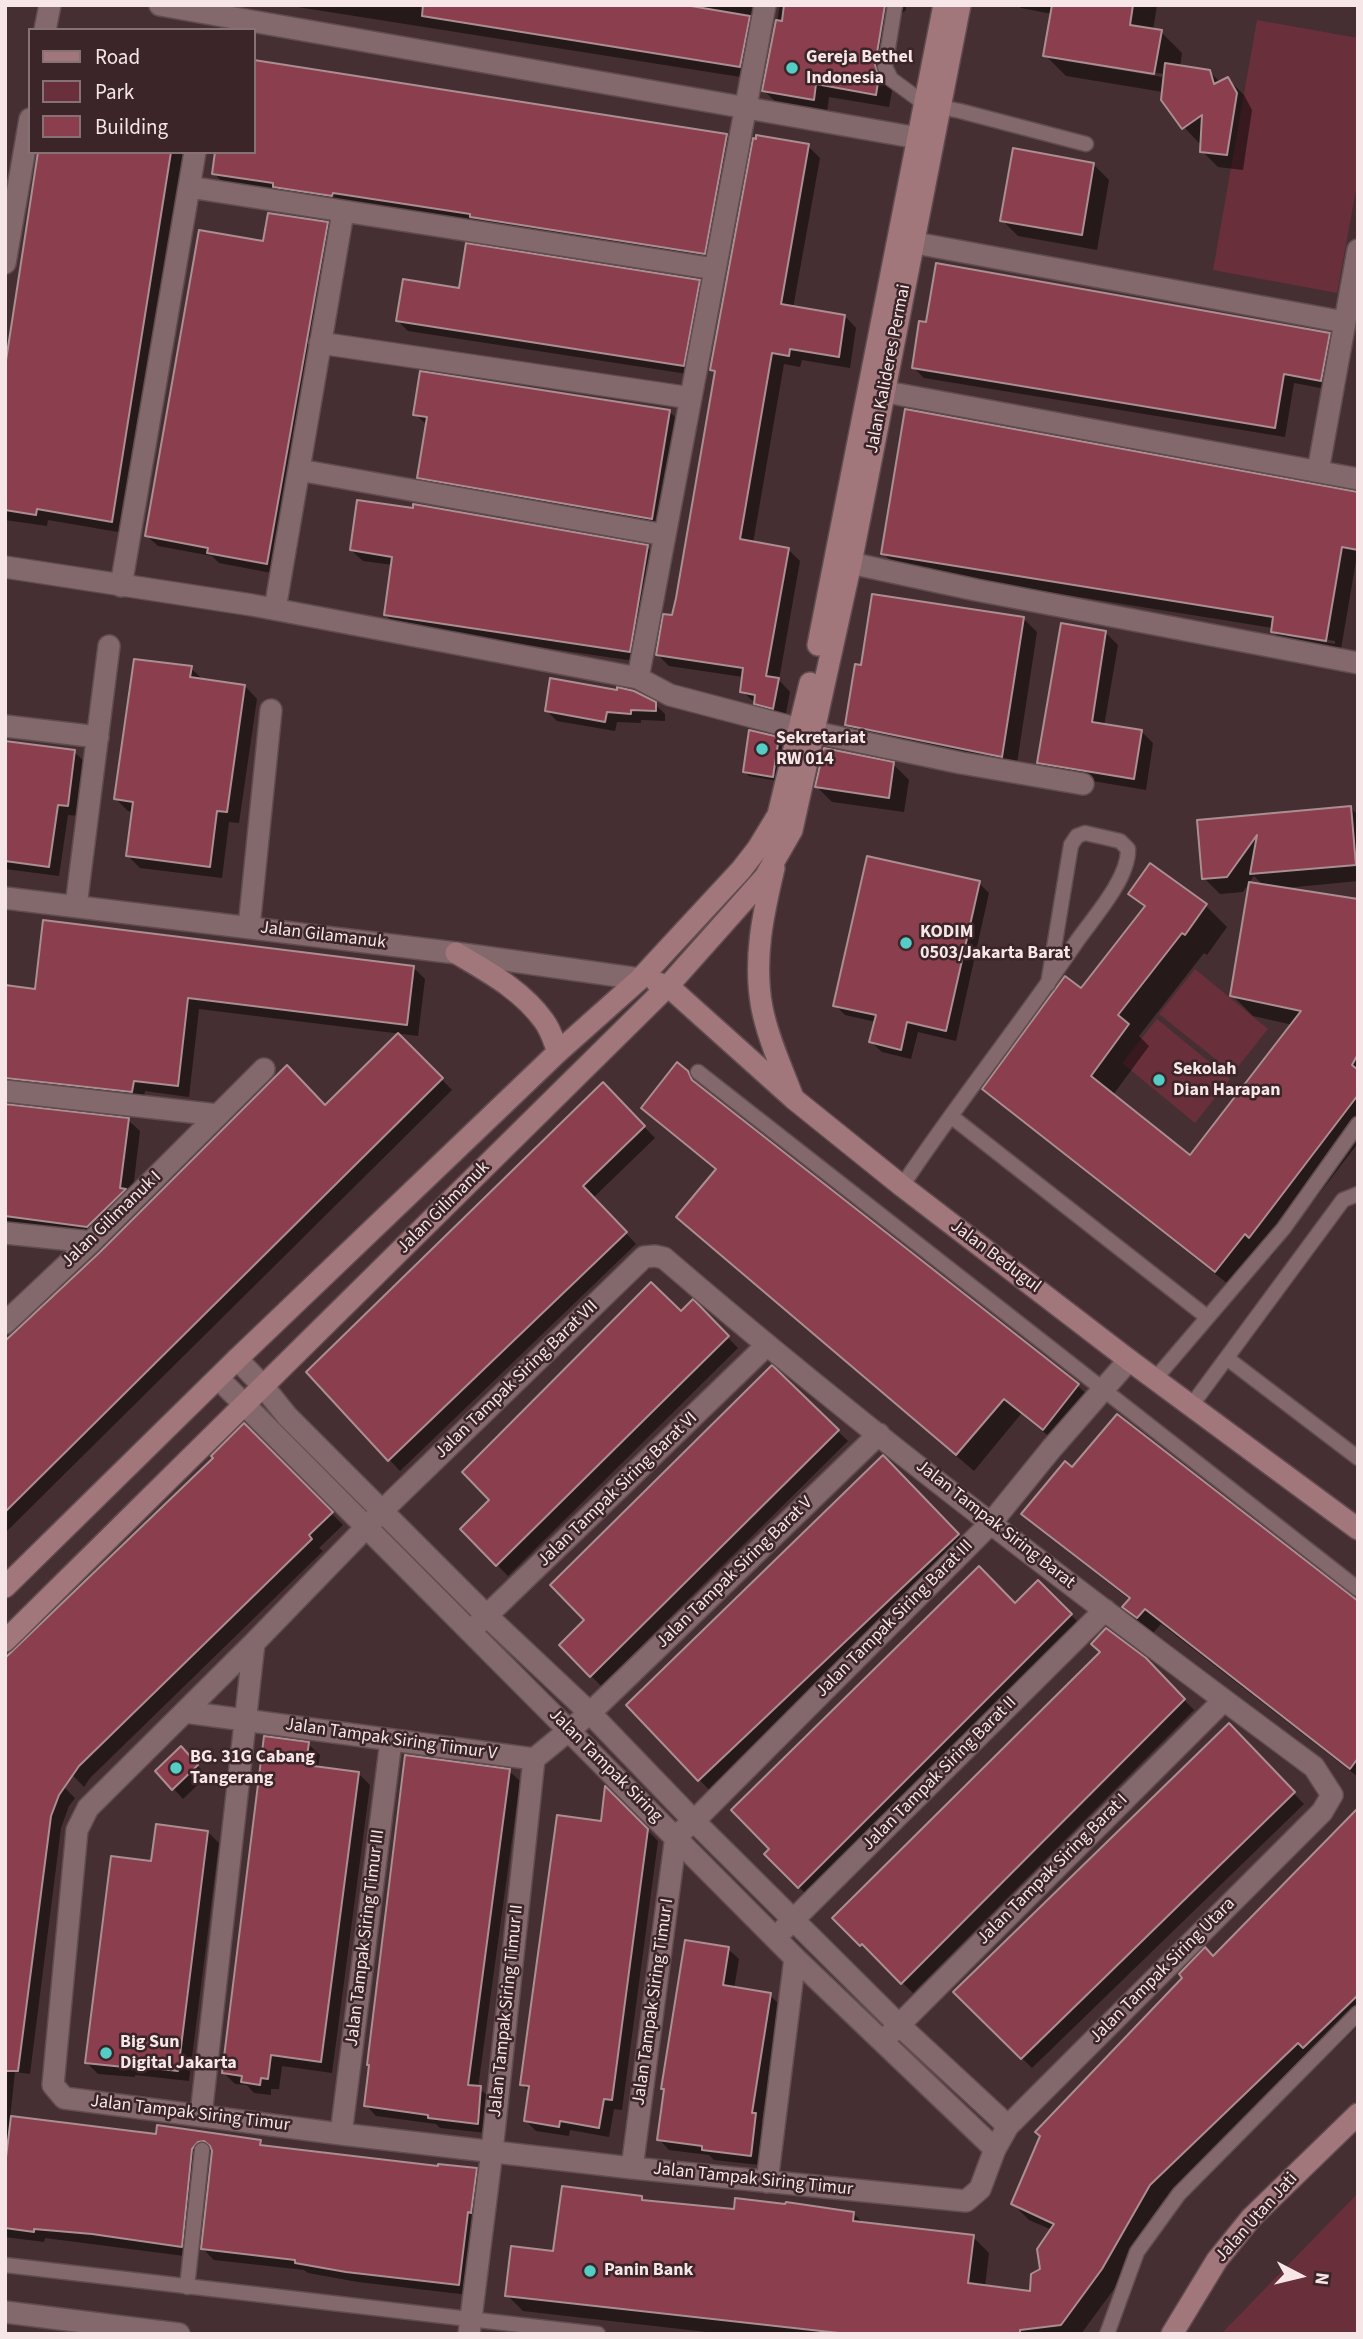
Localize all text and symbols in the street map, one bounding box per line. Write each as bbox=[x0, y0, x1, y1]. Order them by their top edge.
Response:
legend bbox=[28, 28, 256, 154]
text: Road bbox=[95, 42, 140, 72]
place label: Gereja Bethel Indonesia bbox=[806, 47, 913, 90]
marker: Gereja Bethel Indonesia bbox=[784, 60, 800, 76]
text: Park bbox=[95, 77, 134, 107]
text: Building bbox=[95, 112, 168, 142]
street label: Jalan Kalideres Permai bbox=[862, 283, 916, 455]
place label: Sekretariat RW 014 bbox=[776, 728, 866, 770]
marker: Sekretariat RW 014 bbox=[754, 741, 770, 757]
street label: Jalan Gilamanuk bbox=[259, 918, 387, 954]
place label: KODIM 0503/Jakarta Barat bbox=[920, 922, 1070, 964]
marker: KODIM 0503/Jakarta Barat bbox=[898, 935, 914, 951]
place label: Sekolah Dian Harapan bbox=[1173, 1059, 1280, 1102]
marker: Sekolah Dian Harapan bbox=[1151, 1072, 1167, 1088]
street label: Jalan Gilimanuk bbox=[393, 1157, 495, 1259]
street label: Jalan Gilimanuk I bbox=[58, 1167, 166, 1273]
street label: Jalan Bedugul bbox=[946, 1216, 1044, 1298]
street label: Jalan Tampak Siring Barat VII bbox=[431, 1296, 603, 1464]
street label: Jalan Tampak Siring Barat VI bbox=[534, 1408, 702, 1572]
street label: Jalan Tampak Siring Barat bbox=[911, 1456, 1079, 1594]
street label: Jalan Tampak Siring Barat V bbox=[652, 1493, 818, 1653]
street label: Jalan Tampak Siring Barat III bbox=[812, 1536, 978, 1702]
street label: Jalan Tampak Siring Barat II bbox=[858, 1692, 1022, 1856]
street label: Jalan Tampak Siring bbox=[544, 1705, 666, 1827]
street label: Jalan Tampak Siring Timur V bbox=[284, 1714, 498, 1766]
place label: BG. 31G Cabang Tangerang bbox=[190, 1747, 315, 1790]
marker: BG. 31G Cabang Tangerang bbox=[168, 1760, 184, 1776]
street label: Jalan Tampak Siring Barat I bbox=[973, 1790, 1133, 1950]
street label: Jalan Tampak Siring Timur III bbox=[342, 1828, 390, 2048]
street label: Jalan Tampak Siring Utara bbox=[1086, 1894, 1240, 2048]
street label: Jalan Tampak Siring Timur I bbox=[629, 1897, 679, 2107]
street label: Jalan Tampak Siring Timur II bbox=[485, 1904, 529, 2118]
place label: Big Sun Digital Jakarta bbox=[120, 2032, 237, 2074]
marker: Big Sun Digital Jakarta bbox=[98, 2045, 114, 2061]
street label: Jalan Tampak Siring Timur bbox=[89, 2091, 291, 2137]
street label: Jalan Tampak Siring Timur bbox=[652, 2159, 854, 2201]
street label: Jalan Utan Jati bbox=[1211, 2169, 1303, 2267]
north arrow bbox=[1265, 2241, 1335, 2311]
place label: Panin Bank bbox=[604, 2260, 693, 2282]
marker: Panin Bank bbox=[582, 2263, 598, 2279]
text: N bbox=[1307, 2271, 1336, 2287]

